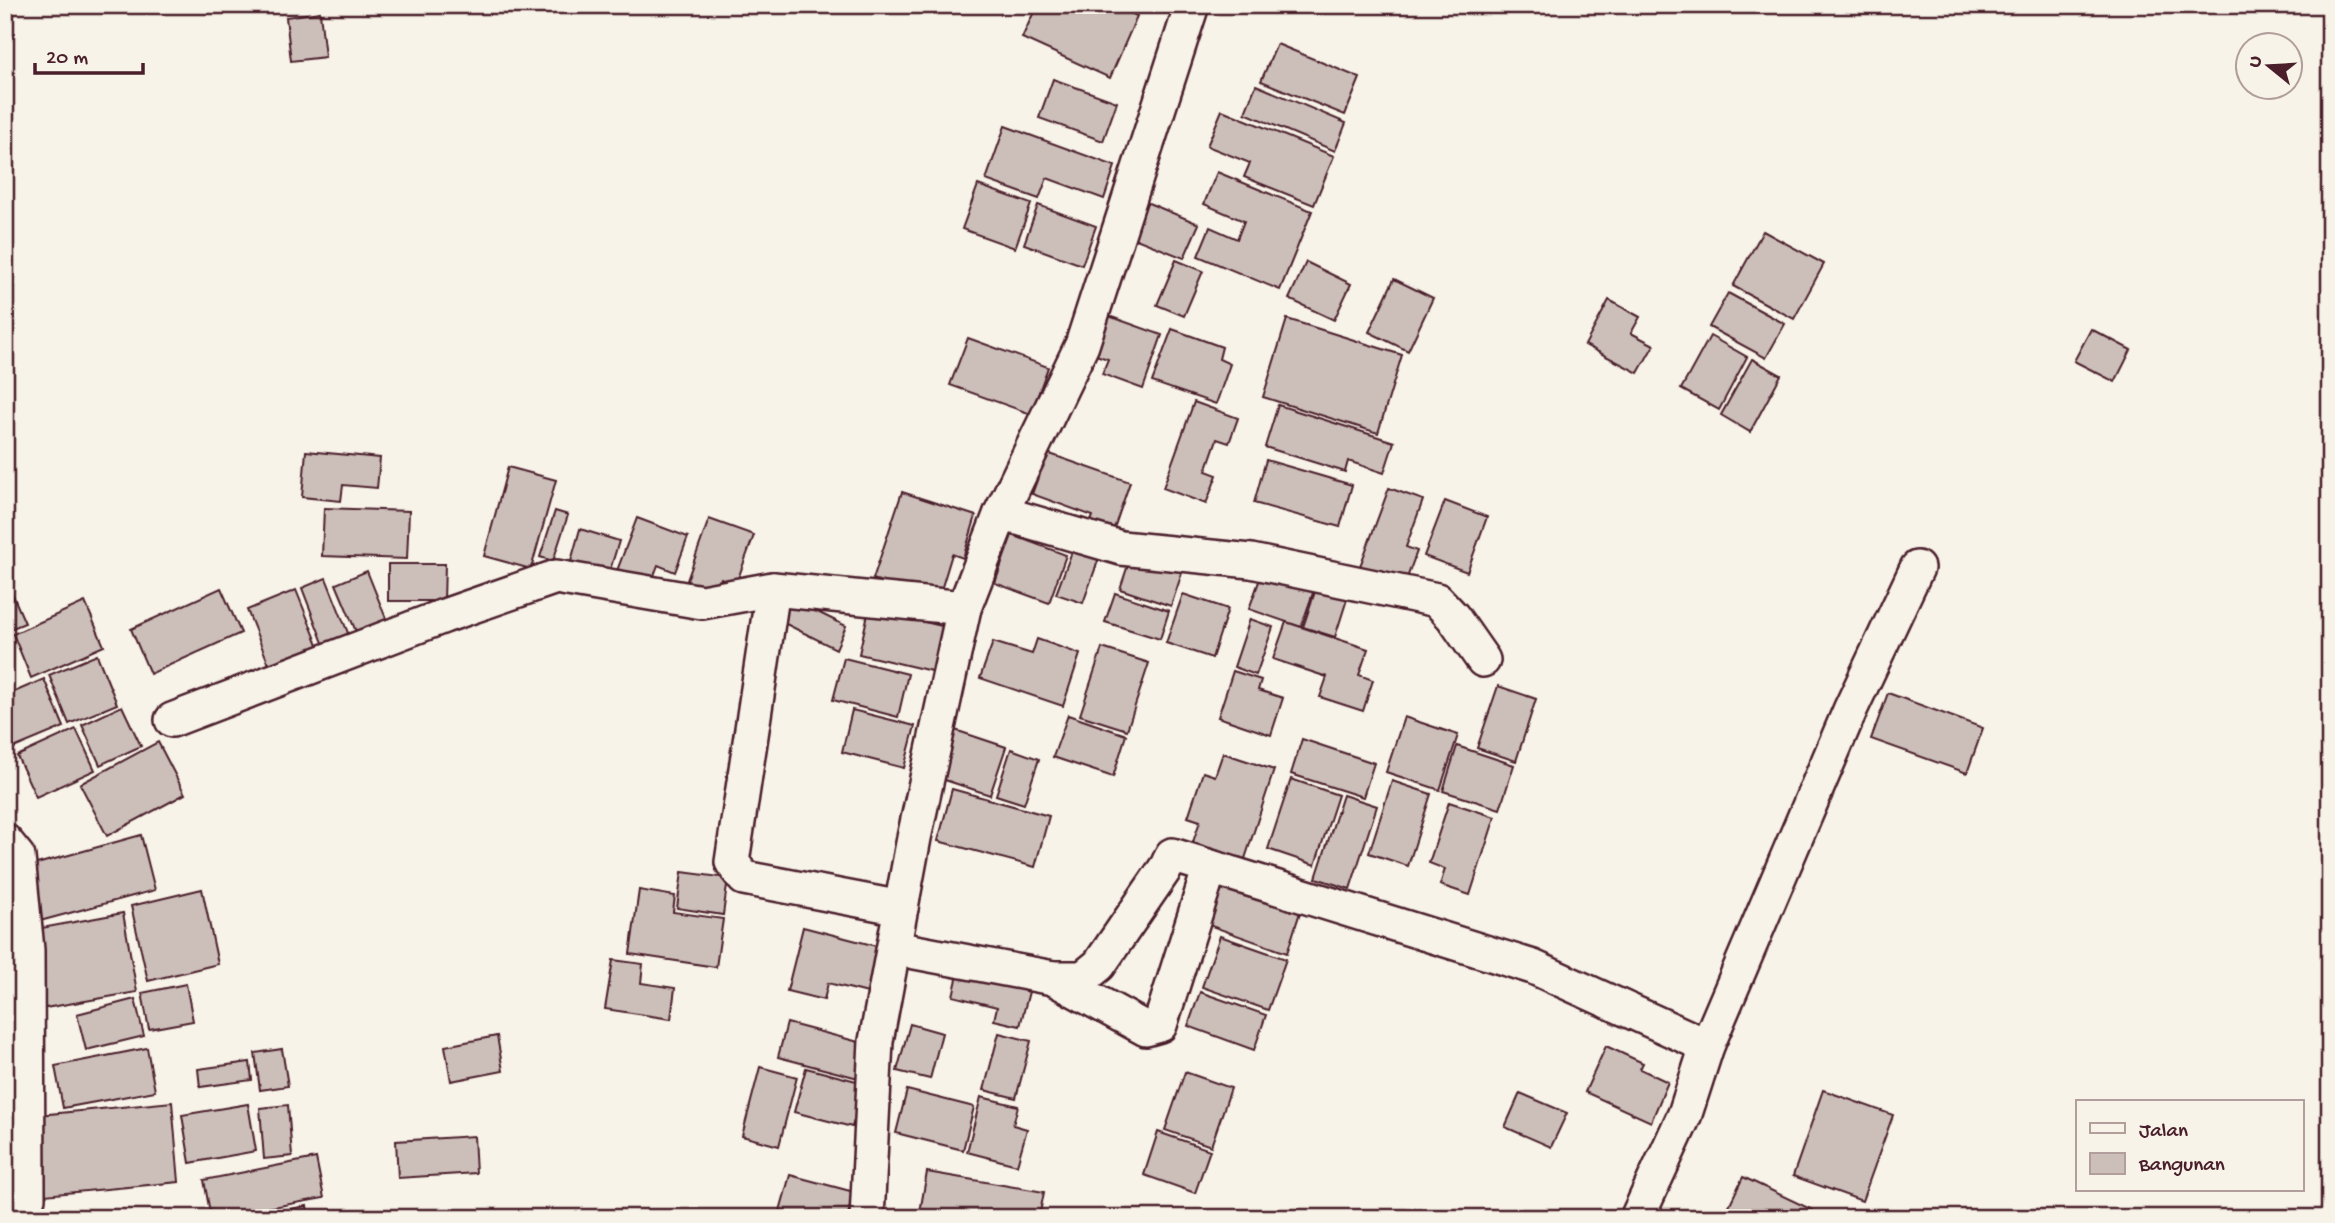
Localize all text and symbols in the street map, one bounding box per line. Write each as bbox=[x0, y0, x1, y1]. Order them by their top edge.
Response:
scale bar bbox=[35, 32, 144, 76]
north arrow bbox=[2234, 32, 2304, 102]
text: 20 m bbox=[46, 47, 88, 72]
text: U bbox=[2244, 53, 2269, 71]
legend bbox=[2076, 1100, 2304, 1192]
text: Jalan bbox=[2139, 1120, 2188, 1145]
text: Bangunan bbox=[2138, 1154, 2225, 1179]

